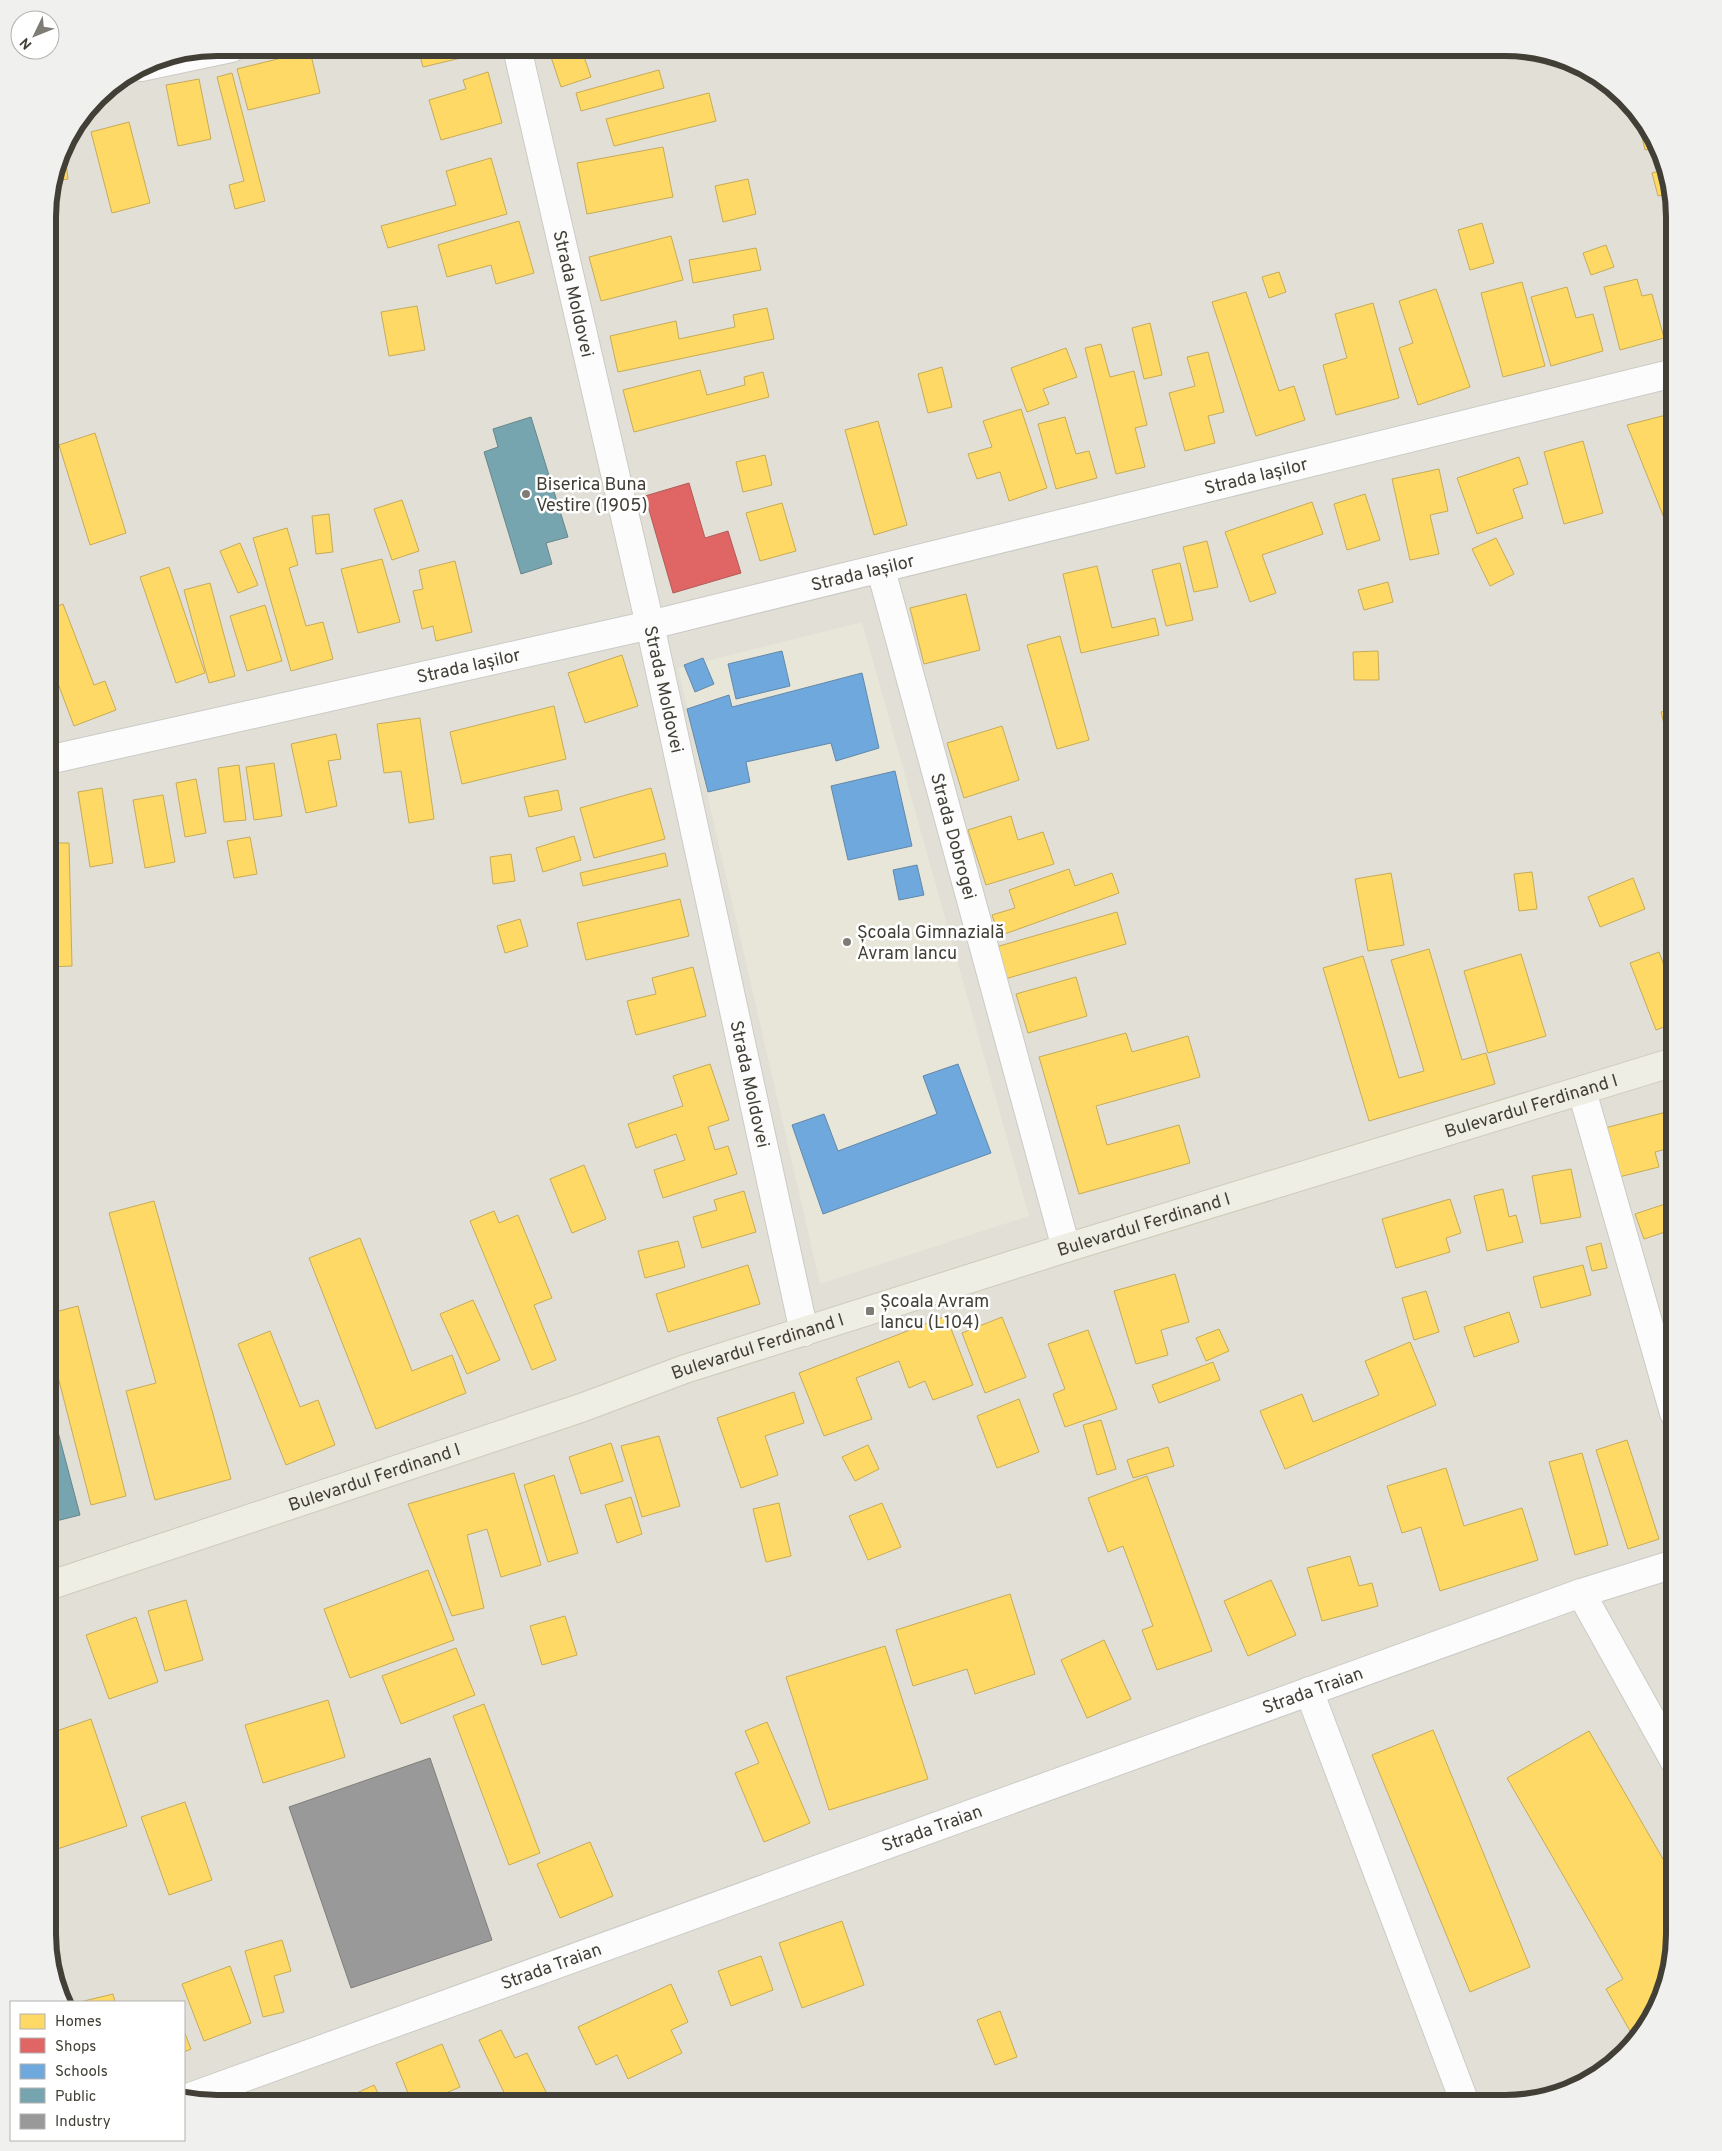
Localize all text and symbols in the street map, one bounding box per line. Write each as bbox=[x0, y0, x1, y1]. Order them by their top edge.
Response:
north arrow bbox=[10, 10, 60, 60]
text: N bbox=[17, 33, 36, 52]
street label: Strada Moldovei bbox=[546, 228, 598, 360]
street label: Strada Iașilor bbox=[1202, 454, 1310, 501]
place label: Biserica Buna Vestire (1905) bbox=[536, 474, 648, 518]
marker: Biserica Buna Vestire (1905) bbox=[520, 488, 532, 500]
street label: Strada Iașilor bbox=[809, 550, 917, 598]
street label: Strada Moldovei bbox=[638, 624, 688, 756]
street label: Strada Iașilor bbox=[415, 644, 523, 690]
street label: Strada Dobrogei bbox=[924, 771, 980, 903]
place label: Școala Gimnazială Avram Iancu bbox=[857, 922, 1004, 966]
marker: Școala Gimnazială Avram Iancu bbox=[841, 936, 853, 948]
street label: Strada Moldovei bbox=[723, 1019, 774, 1150]
street label: Bulevardul Ferdinand I bbox=[1442, 1070, 1621, 1145]
street label: Bulevardul Ferdinand I bbox=[1055, 1188, 1234, 1263]
place label: Școala Avram Iancu (L104) bbox=[880, 1291, 989, 1335]
marker: Școala Avram Iancu (L104) bbox=[864, 1305, 876, 1317]
street label: Bulevardul Ferdinand I bbox=[668, 1309, 847, 1386]
street label: Bulevardul Ferdinand I bbox=[286, 1439, 464, 1518]
street label: Strada Traian bbox=[1259, 1663, 1367, 1720]
street label: Strada Traian bbox=[879, 1801, 986, 1858]
street label: Strada Traian bbox=[498, 1939, 605, 1996]
legend bbox=[10, 2001, 185, 2141]
text: Homes bbox=[55, 2013, 102, 2032]
text: Shops bbox=[55, 2038, 96, 2057]
text: Schools bbox=[55, 2063, 108, 2082]
text: Public bbox=[55, 2088, 96, 2107]
text: Industry bbox=[55, 2113, 111, 2132]

